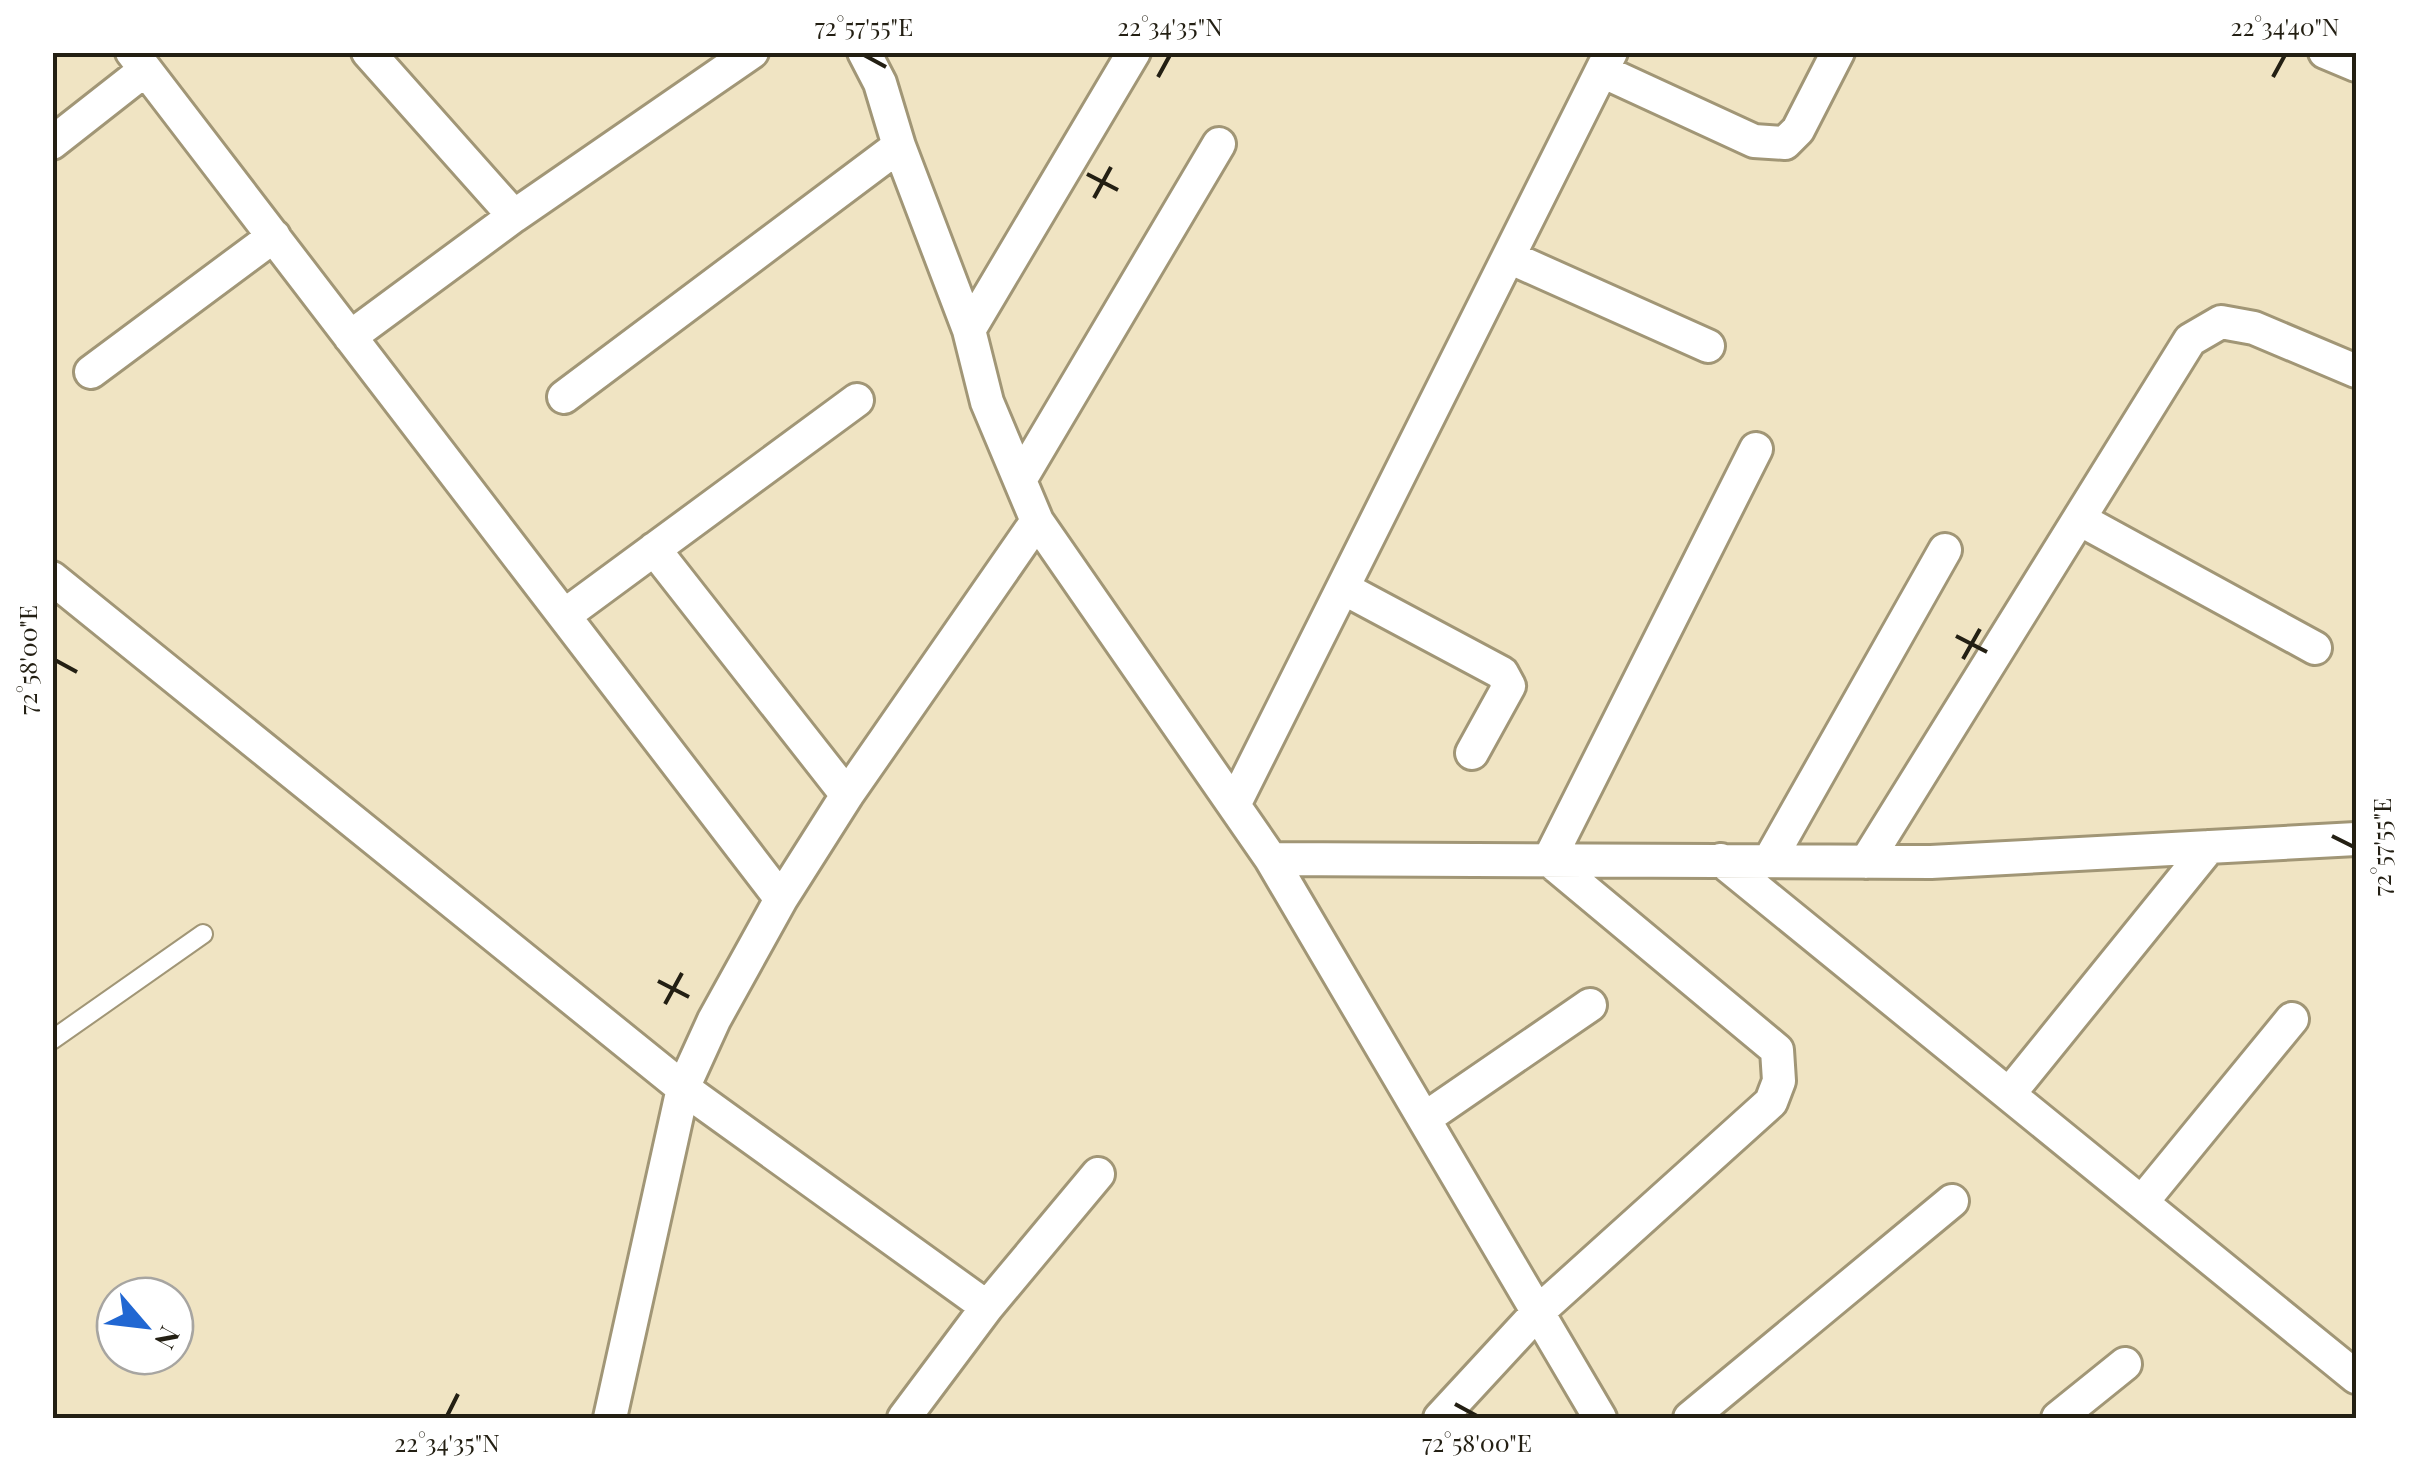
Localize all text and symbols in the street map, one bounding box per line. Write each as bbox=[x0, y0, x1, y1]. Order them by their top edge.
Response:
text: 72°57'55"E bbox=[815, 9, 913, 42]
text: 22°34'35"N bbox=[1117, 9, 1223, 42]
text: 22°34'40"N bbox=[2230, 9, 2340, 42]
text: 72°58'00"E bbox=[10, 605, 43, 715]
text: 72°57'55"E bbox=[2364, 798, 2397, 896]
north arrow bbox=[95, 1276, 195, 1376]
text: N bbox=[147, 1321, 189, 1356]
text: 22°34'35"N bbox=[394, 1425, 500, 1458]
text: 72°58'00"E bbox=[1422, 1425, 1532, 1458]

